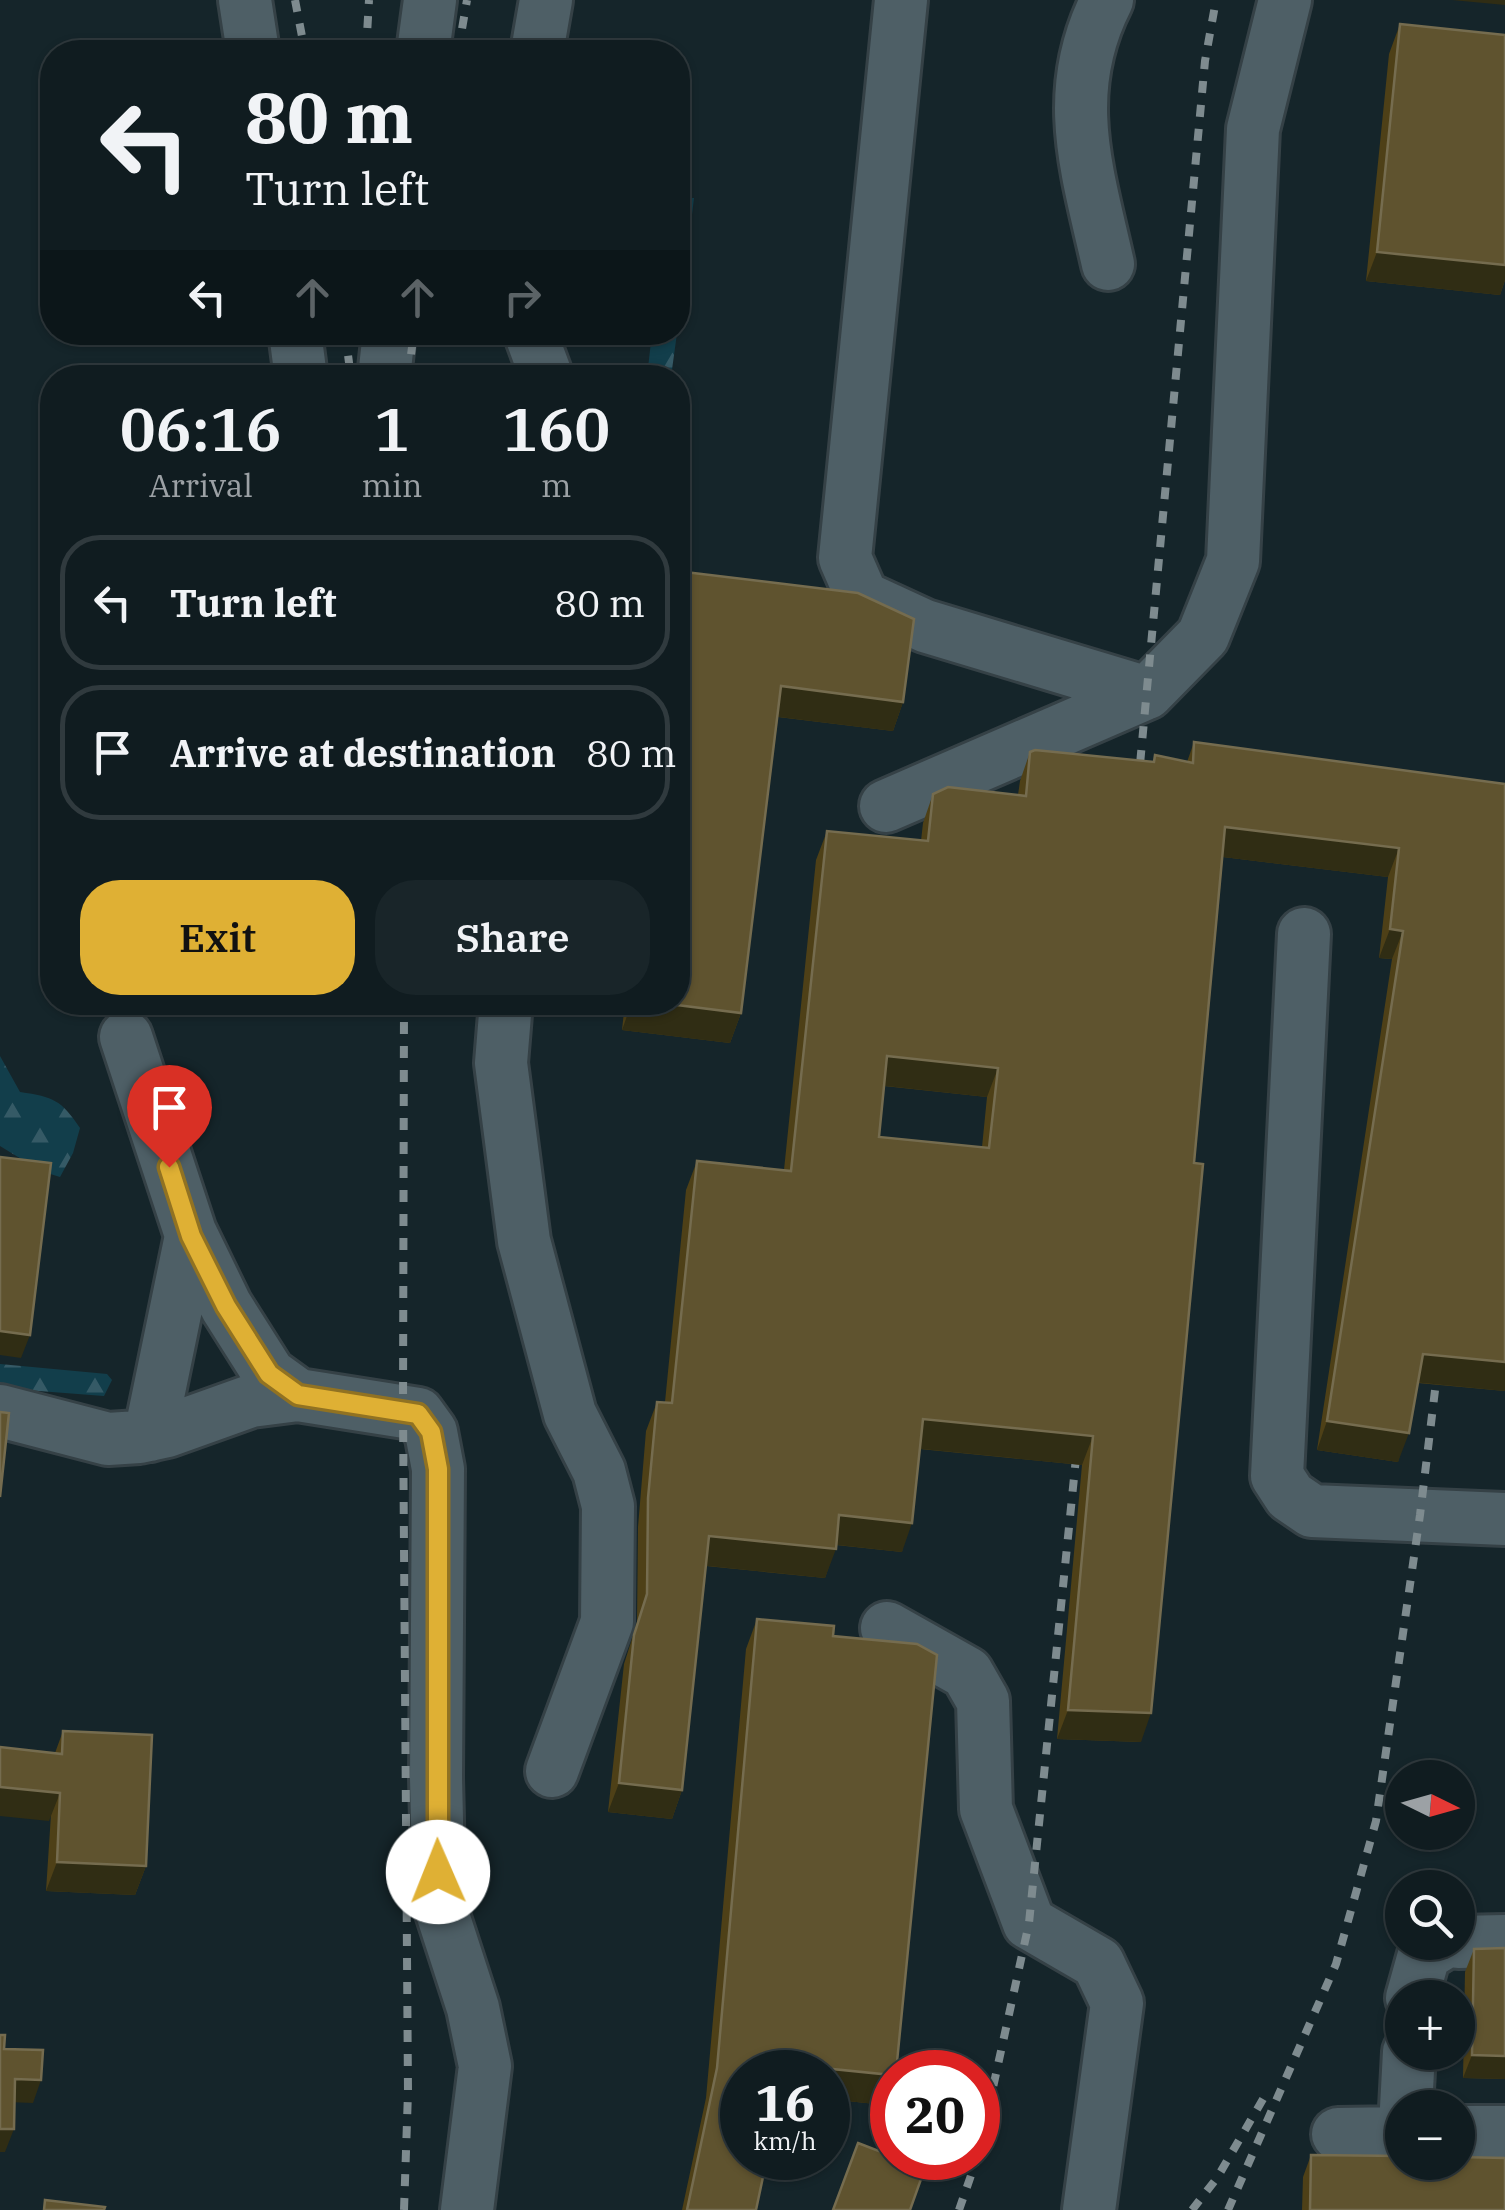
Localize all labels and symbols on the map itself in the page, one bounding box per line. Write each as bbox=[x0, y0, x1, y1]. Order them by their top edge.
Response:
pin bbox=[127, 1065, 212, 1168]
north arrow bbox=[1385, 1760, 1475, 1850]
position arrow bbox=[386, 1820, 490, 1924]
speed limit sign: 20 bbox=[870, 2050, 1000, 2180]

